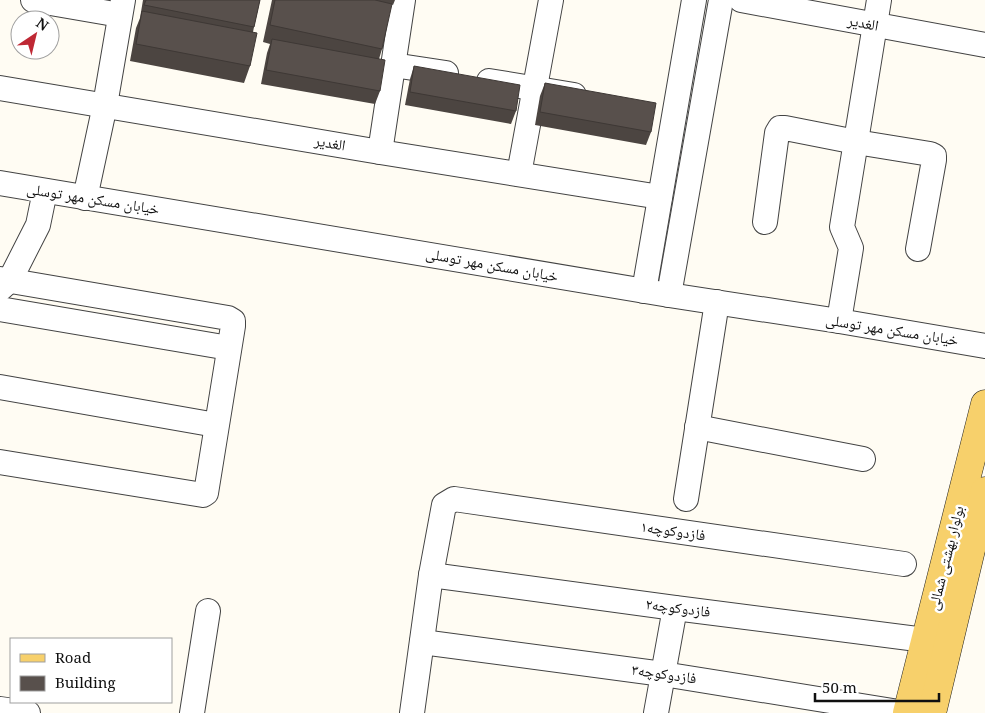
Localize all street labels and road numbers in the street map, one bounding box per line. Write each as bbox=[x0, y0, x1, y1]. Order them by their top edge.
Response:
street label: الغدیر bbox=[845, 9, 880, 35]
street label: الغدیر bbox=[312, 129, 347, 155]
street label: خیابان مسکن مهر توسلی bbox=[25, 178, 161, 219]
street label: خیابان مسکن مهر توسلی bbox=[424, 243, 560, 287]
street label: خیابان مسکن مهر توسلی bbox=[824, 309, 960, 350]
street label: بولوار بهشتی شمالی bbox=[922, 503, 969, 612]
street label: فازدوکوچه۱ bbox=[639, 516, 707, 544]
street label: فازدوکوچه۲ bbox=[644, 593, 712, 621]
street label: فازدوکوچه۳ bbox=[630, 659, 698, 687]

